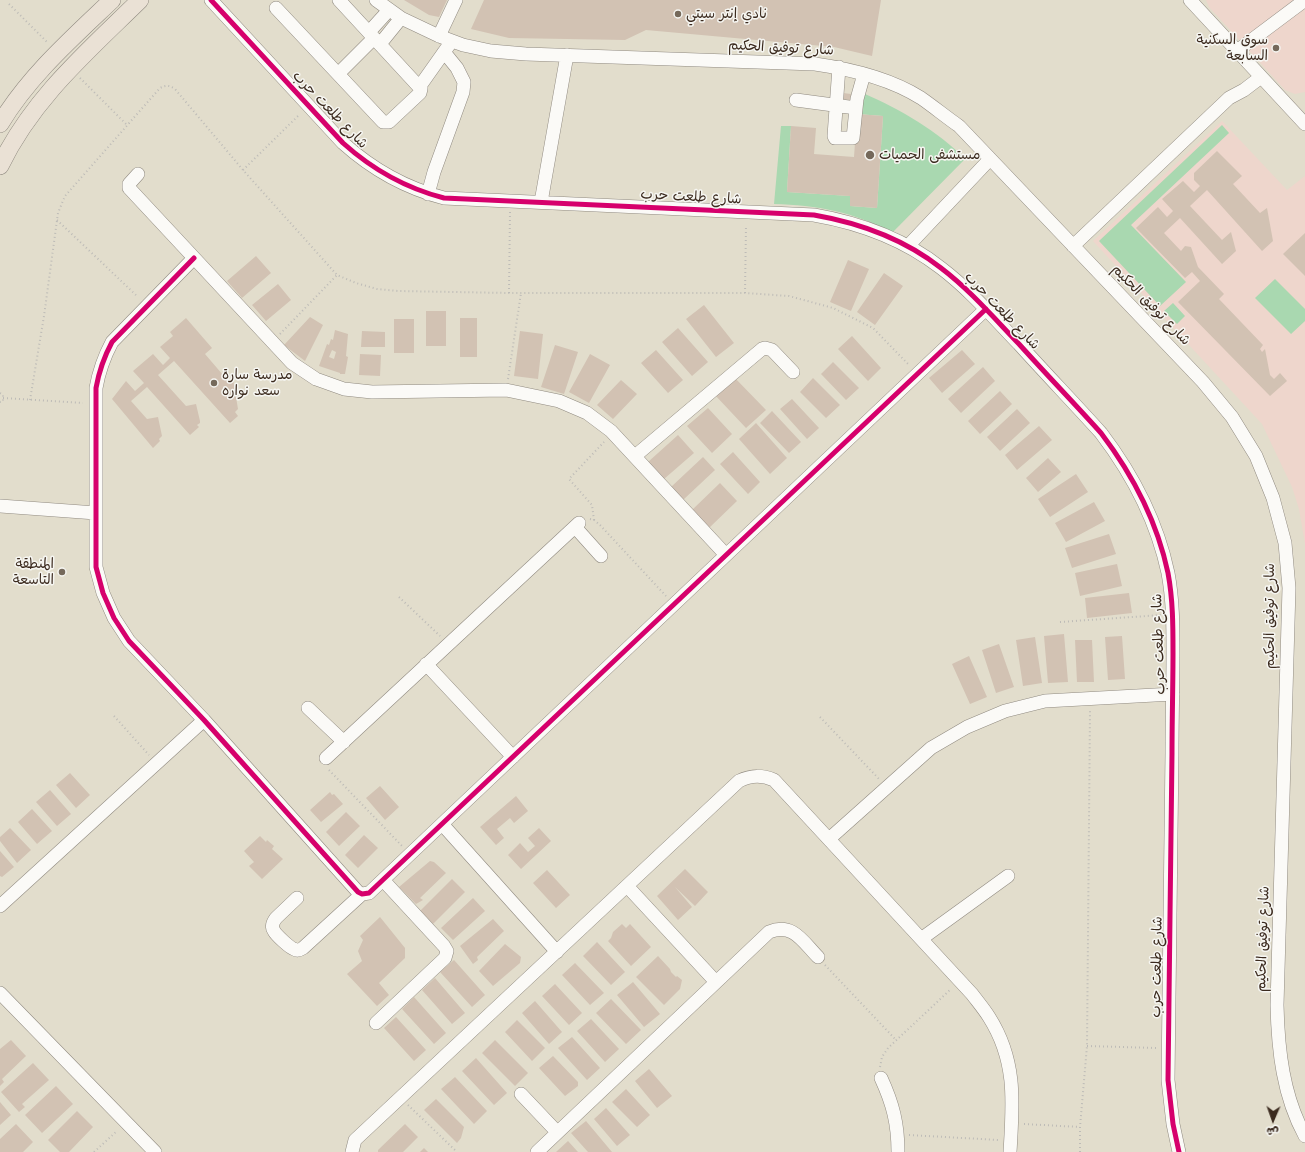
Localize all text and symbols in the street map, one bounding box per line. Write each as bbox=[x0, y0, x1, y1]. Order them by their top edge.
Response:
place label: نادي إنتر سيتي bbox=[686, 6, 767, 22]
marker: نادي إنتر سيتي bbox=[673, 9, 683, 19]
place label: سوق السكنية السابعة bbox=[1196, 32, 1268, 64]
street label: شارع توفيق الحكيم bbox=[728, 37, 834, 59]
marker: سوق السكنية السابعة bbox=[1271, 43, 1281, 53]
street label: شارع طلعت حرب bbox=[289, 68, 371, 152]
place label: مستشفى الحميات bbox=[879, 147, 980, 163]
marker: مستشفى الحميات bbox=[864, 149, 876, 161]
street label: شارع طلعت حرب bbox=[640, 186, 742, 208]
street label: شارع توفيق الحكيم bbox=[1108, 261, 1194, 349]
street label: شارع طلعت حرب bbox=[961, 269, 1043, 353]
place label: مدرسة سارة سعد نواره bbox=[222, 367, 293, 400]
marker: مدرسة سارة سعد نواره bbox=[209, 378, 219, 388]
place label: المنطقة التاسعة bbox=[13, 556, 54, 588]
street label: شارع توفيق الحكيم bbox=[1262, 563, 1278, 669]
marker: المنطقة التاسعة bbox=[57, 567, 67, 577]
street label: شارع طلعت حرب bbox=[1149, 593, 1169, 695]
street label: شارع توفيق الحكيم bbox=[1253, 886, 1273, 992]
street label: شارع طلعت حرب bbox=[1148, 916, 1166, 1018]
north arrow bbox=[1253, 1100, 1293, 1140]
text: ش bbox=[1266, 1124, 1279, 1141]

